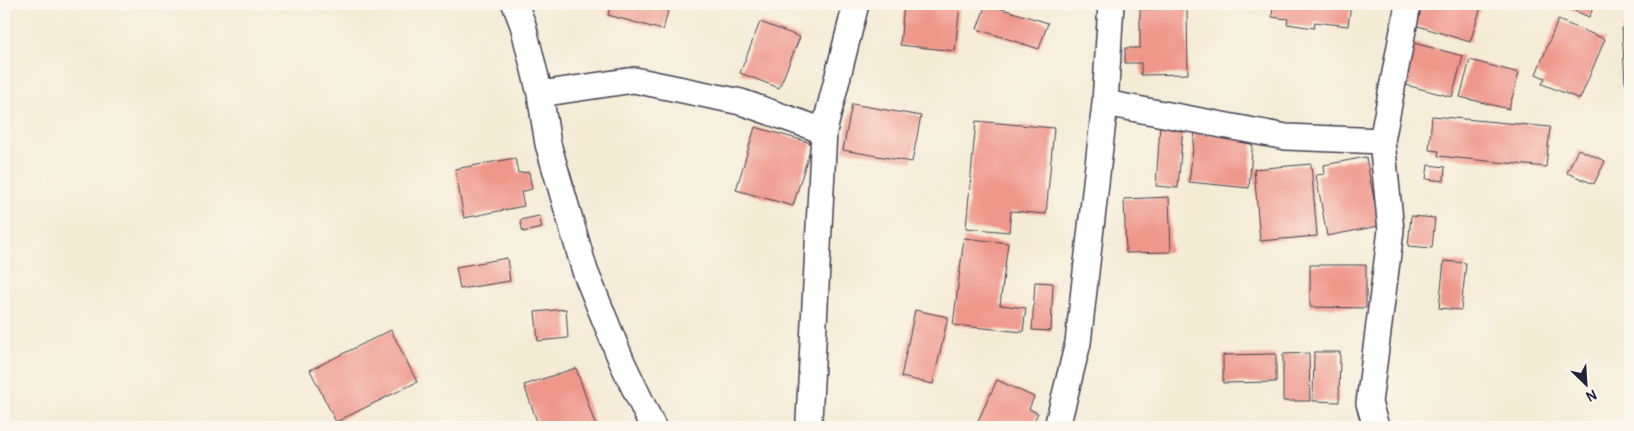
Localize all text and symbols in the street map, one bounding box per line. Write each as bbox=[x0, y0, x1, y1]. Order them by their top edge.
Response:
north arrow bbox=[1562, 358, 1612, 408]
text: N bbox=[1583, 386, 1599, 405]

